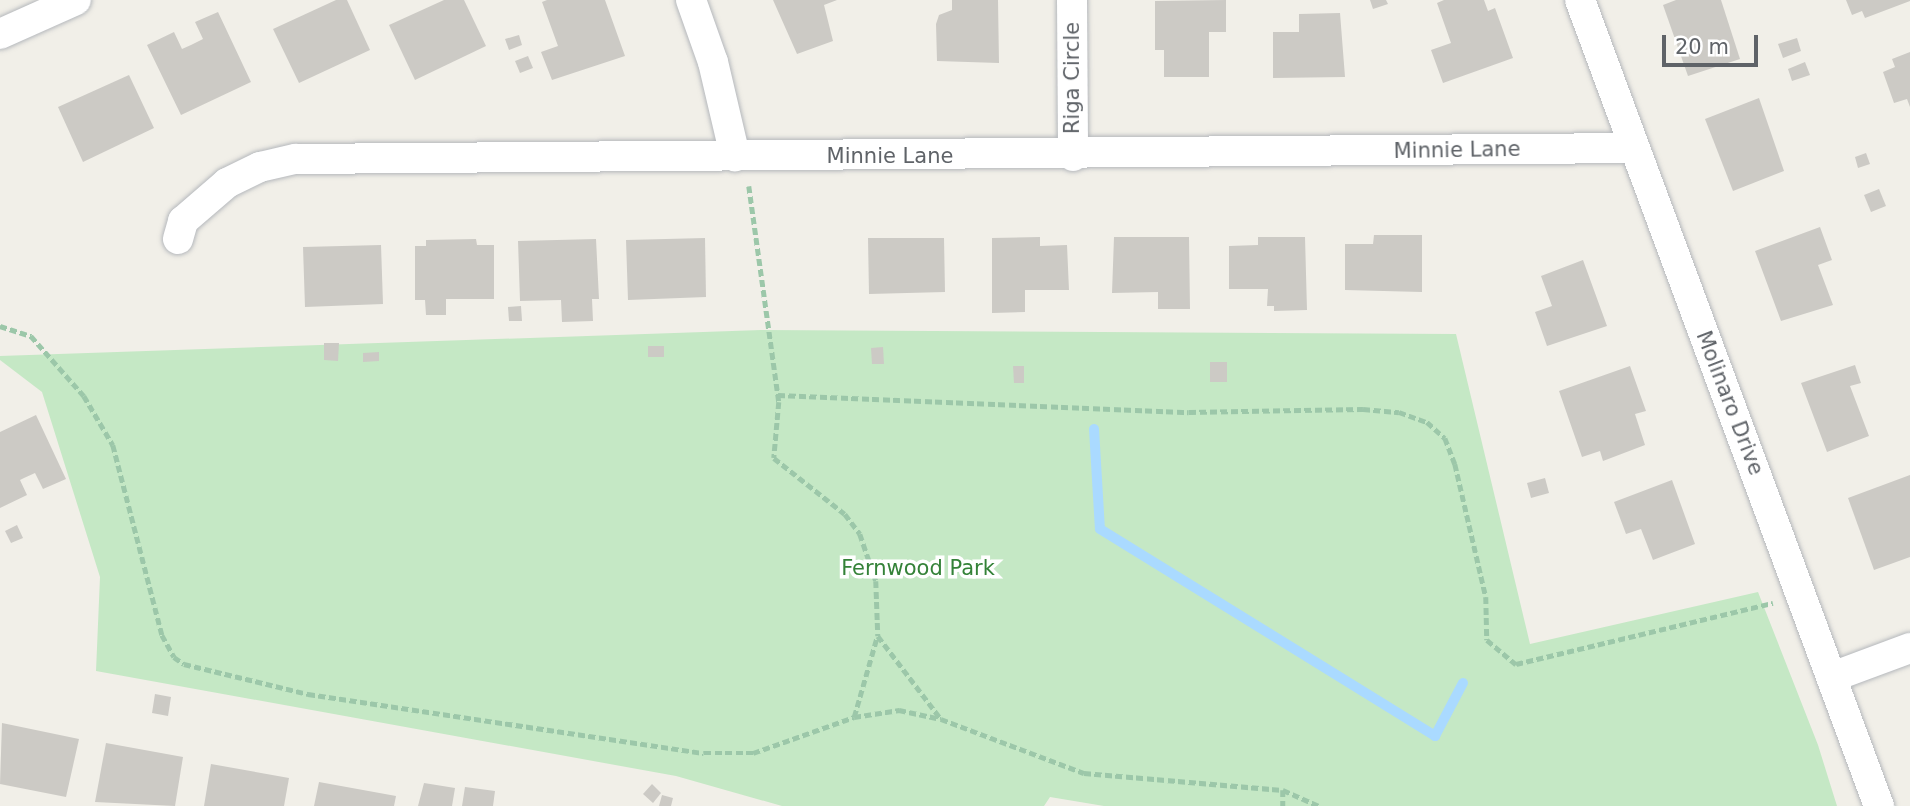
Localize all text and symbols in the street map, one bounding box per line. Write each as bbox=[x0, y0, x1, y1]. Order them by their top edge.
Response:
scale bar bbox=[1665, 21, 1761, 65]
street label: Riga Circle bbox=[1059, 22, 1085, 134]
text: 20 m bbox=[1675, 35, 1729, 59]
street label: Minnie Lane bbox=[1393, 136, 1521, 164]
street label: Minnie Lane bbox=[827, 143, 953, 169]
street label: Molinaro Drive bbox=[1691, 327, 1769, 479]
park label: Fernwood Park bbox=[841, 555, 995, 581]

